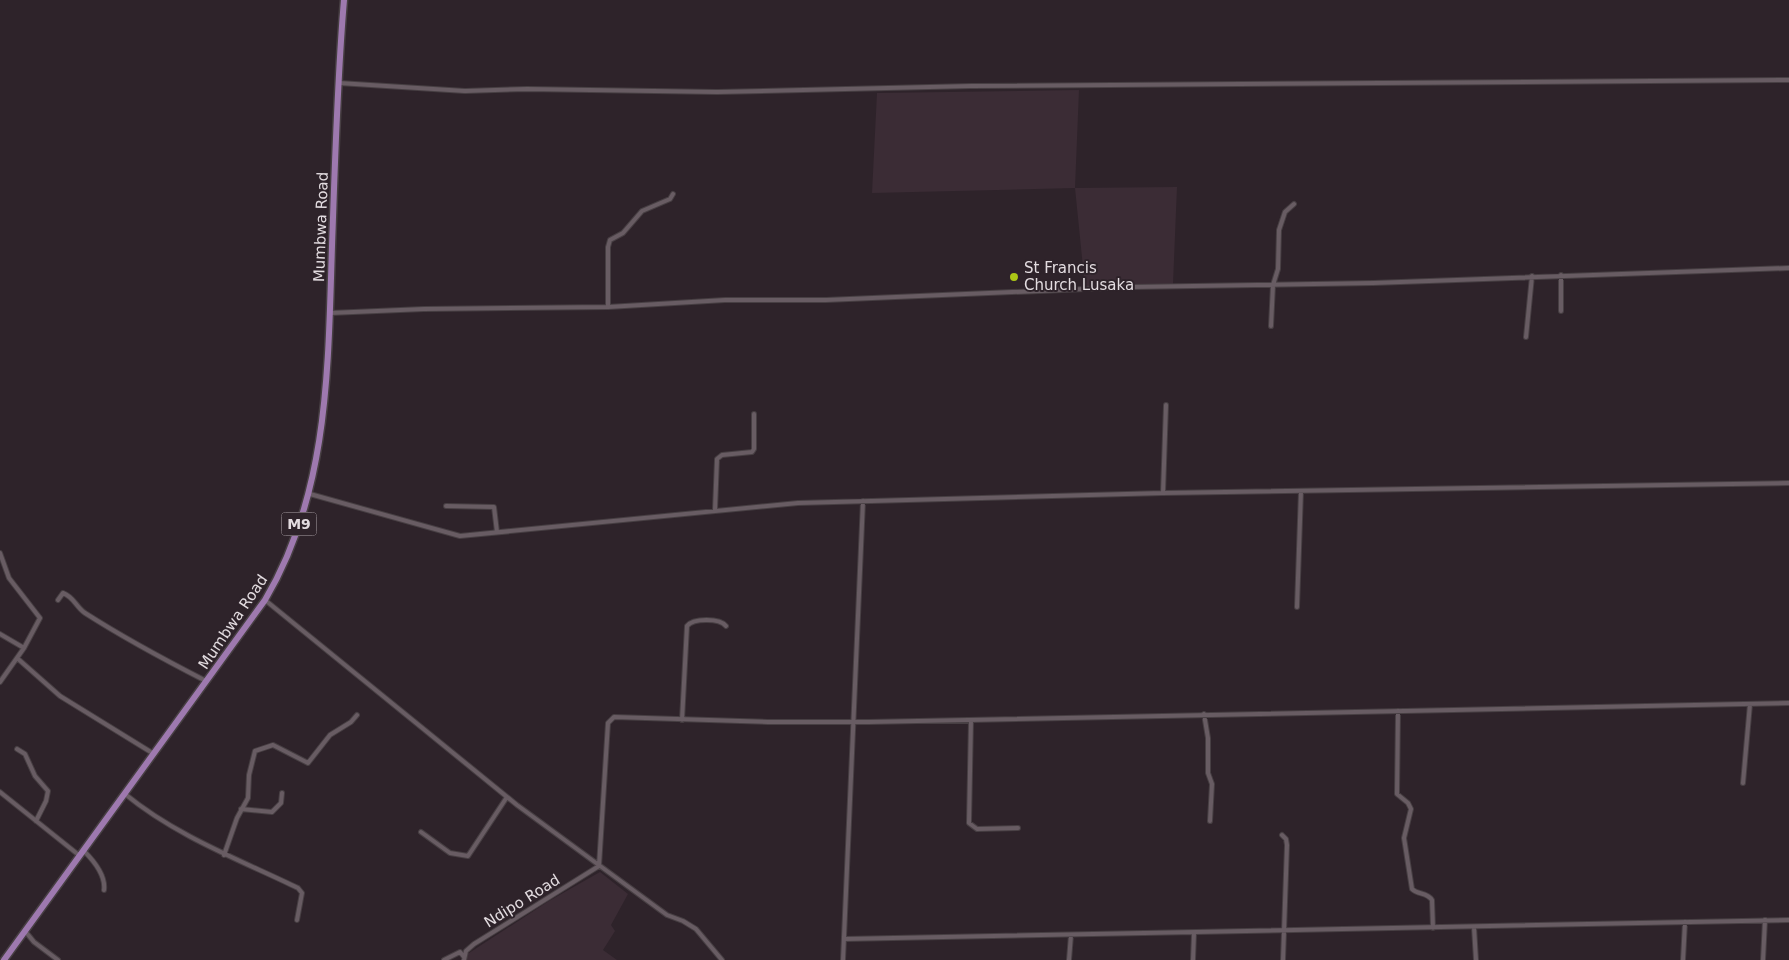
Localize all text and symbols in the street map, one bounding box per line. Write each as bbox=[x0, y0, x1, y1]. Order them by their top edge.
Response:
street label: Mumbwa Road bbox=[310, 171, 332, 283]
place label: St Francis Church Lusaka bbox=[1024, 259, 1134, 294]
marker: St Francis Church Lusaka bbox=[1008, 271, 1020, 283]
road number: M9 bbox=[282, 512, 316, 536]
street label: Mumbwa Road bbox=[195, 571, 271, 673]
street label: Ndipo Road bbox=[481, 871, 563, 931]

